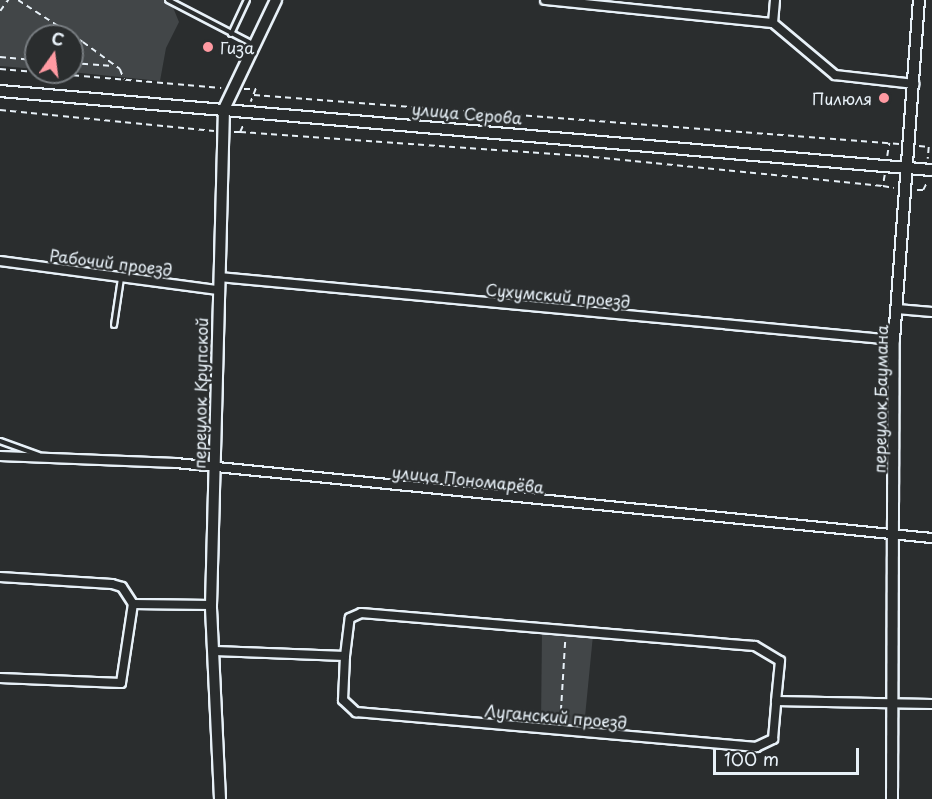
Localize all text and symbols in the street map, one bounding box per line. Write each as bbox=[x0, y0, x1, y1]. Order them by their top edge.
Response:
north arrow bbox=[24, 24, 84, 84]
text: С bbox=[49, 25, 67, 52]
place label: Гиза bbox=[220, 37, 254, 57]
marker: Гиза bbox=[201, 40, 215, 54]
place label: Пилюля bbox=[812, 88, 872, 108]
marker: Пилюля bbox=[877, 91, 891, 105]
street label: улица Серова bbox=[411, 99, 523, 127]
street label: Рабочий проезд bbox=[49, 245, 173, 279]
street label: Сухумский проезд bbox=[485, 279, 631, 311]
street label: переулок Крупской bbox=[189, 317, 211, 469]
street label: переулок Баумана bbox=[869, 324, 891, 474]
street label: улица Пономарёва bbox=[391, 461, 545, 497]
street label: Луганский проезд bbox=[484, 700, 628, 732]
scale bar bbox=[716, 736, 862, 774]
text: 100 m bbox=[724, 745, 779, 772]

